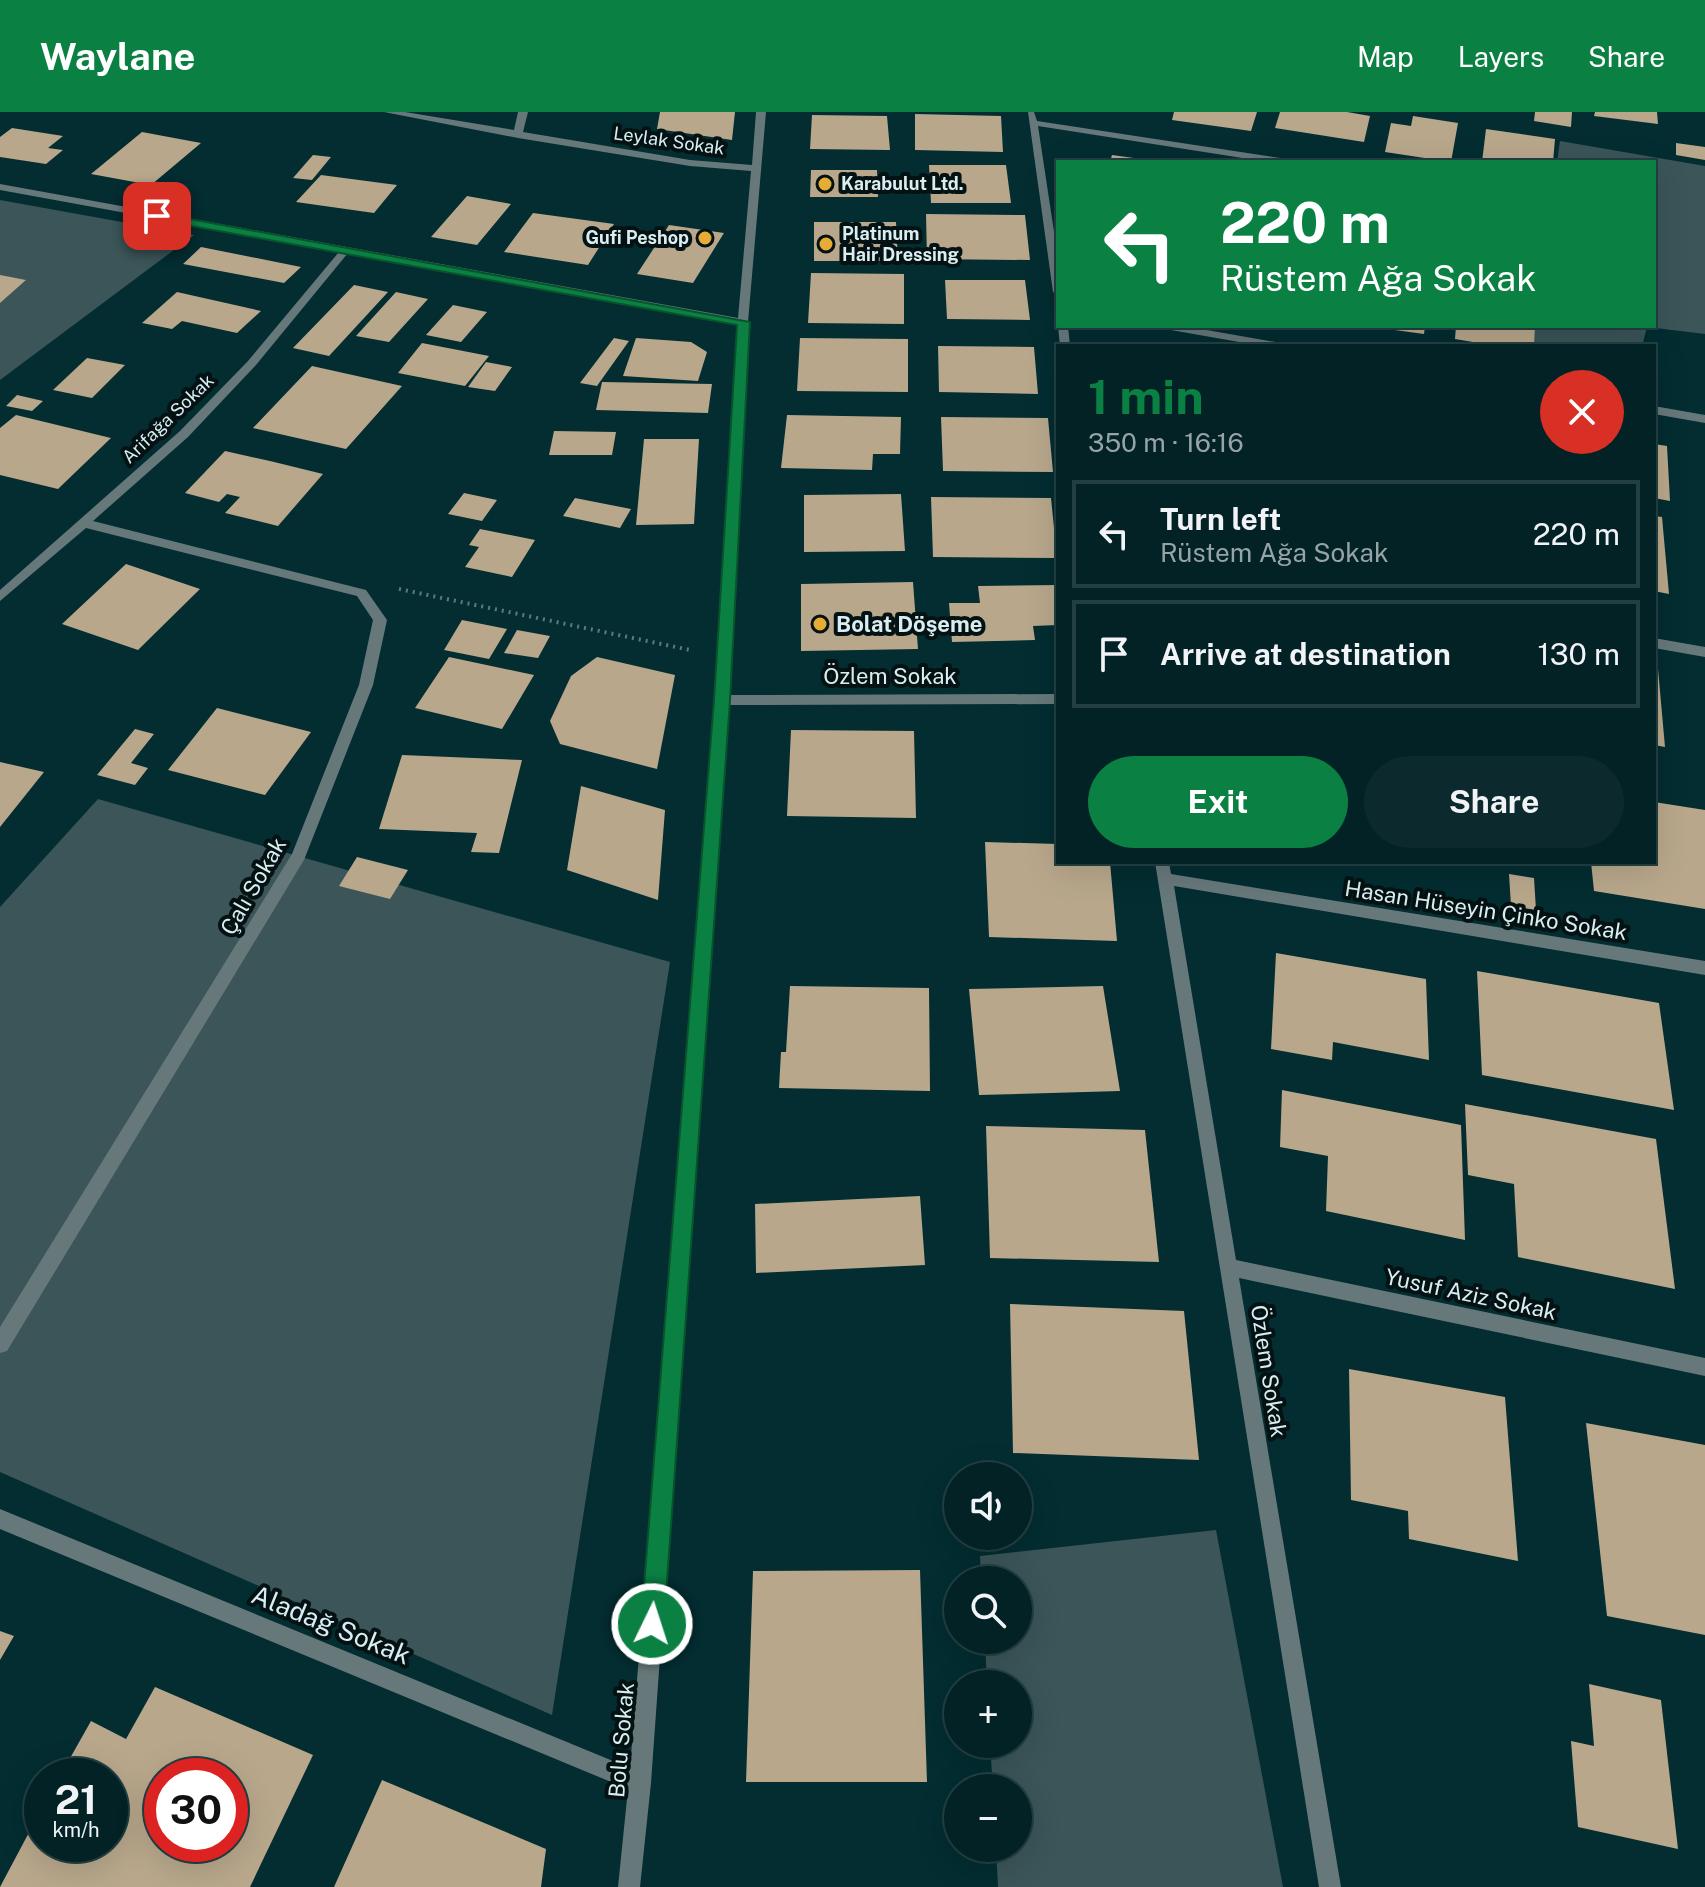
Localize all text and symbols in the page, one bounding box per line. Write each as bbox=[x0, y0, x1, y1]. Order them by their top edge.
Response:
text: Waylane bbox=[40, 34, 195, 79]
text: Map bbox=[1357, 40, 1414, 73]
text: Layers bbox=[1458, 40, 1544, 73]
text: Share bbox=[1588, 40, 1665, 73]
street label: Leylak Sokak bbox=[612, 122, 726, 159]
place label: Karabulut Ltd. bbox=[841, 173, 964, 194]
marker: Karabulut Ltd. bbox=[816, 175, 834, 193]
pin bbox=[123, 182, 191, 250]
text: 220 m bbox=[1220, 190, 1390, 256]
icon: left bbox=[1088, 192, 1192, 296]
icon: arrive bbox=[135, 194, 179, 238]
place label: Platinum Hair Dressing bbox=[842, 223, 959, 265]
place label: Gufi Peshop bbox=[585, 227, 689, 248]
marker: Gufi Peshop bbox=[696, 229, 714, 247]
marker: Platinum Hair Dressing bbox=[817, 235, 835, 253]
text: Rüstem Ağa Sokak bbox=[1220, 257, 1536, 299]
text: 1 min bbox=[1088, 368, 1204, 425]
street label: Arifağa Sokak bbox=[118, 370, 218, 467]
button: close bbox=[1540, 370, 1624, 454]
text: 350 m · 16:16 bbox=[1088, 427, 1244, 458]
text: Turn left bbox=[1160, 501, 1281, 537]
icon: left bbox=[1092, 512, 1136, 556]
text: 220 m bbox=[1533, 516, 1620, 552]
text: Rüstem Ağa Sokak bbox=[1160, 537, 1389, 568]
place label: Bolat Döşeme bbox=[836, 611, 982, 637]
marker: Bolat Döşeme bbox=[811, 615, 829, 633]
icon: arrive bbox=[1092, 632, 1136, 676]
text: Arrive at destination bbox=[1160, 636, 1451, 672]
text: 130 m bbox=[1537, 636, 1620, 672]
street label: Özlem Sokak bbox=[823, 662, 957, 689]
button: Exit bbox=[1088, 756, 1348, 848]
button: Share bbox=[1364, 756, 1624, 848]
street label: Çalı Sokak bbox=[215, 833, 291, 939]
street label: Hasan Hüseyin Çinko Sokak bbox=[1343, 875, 1629, 945]
street label: Yusuf Aziz Sokak bbox=[1383, 1263, 1559, 1325]
street label: Özlem Sokak bbox=[1246, 1303, 1293, 1439]
map controls bbox=[944, 1462, 1032, 1862]
button: sound bbox=[944, 1462, 1032, 1550]
button: search bbox=[944, 1566, 1032, 1654]
street label: Aladağ Sokak bbox=[247, 1579, 415, 1670]
position arrow bbox=[610, 1582, 694, 1666]
button: + bbox=[944, 1670, 1032, 1758]
street label: Bolu Sokak bbox=[603, 1681, 639, 1799]
speed limit sign: 30 bbox=[144, 1758, 248, 1862]
button: − bbox=[944, 1774, 1032, 1862]
text: 21 bbox=[55, 1776, 97, 1823]
text: km/h bbox=[52, 1818, 100, 1842]

